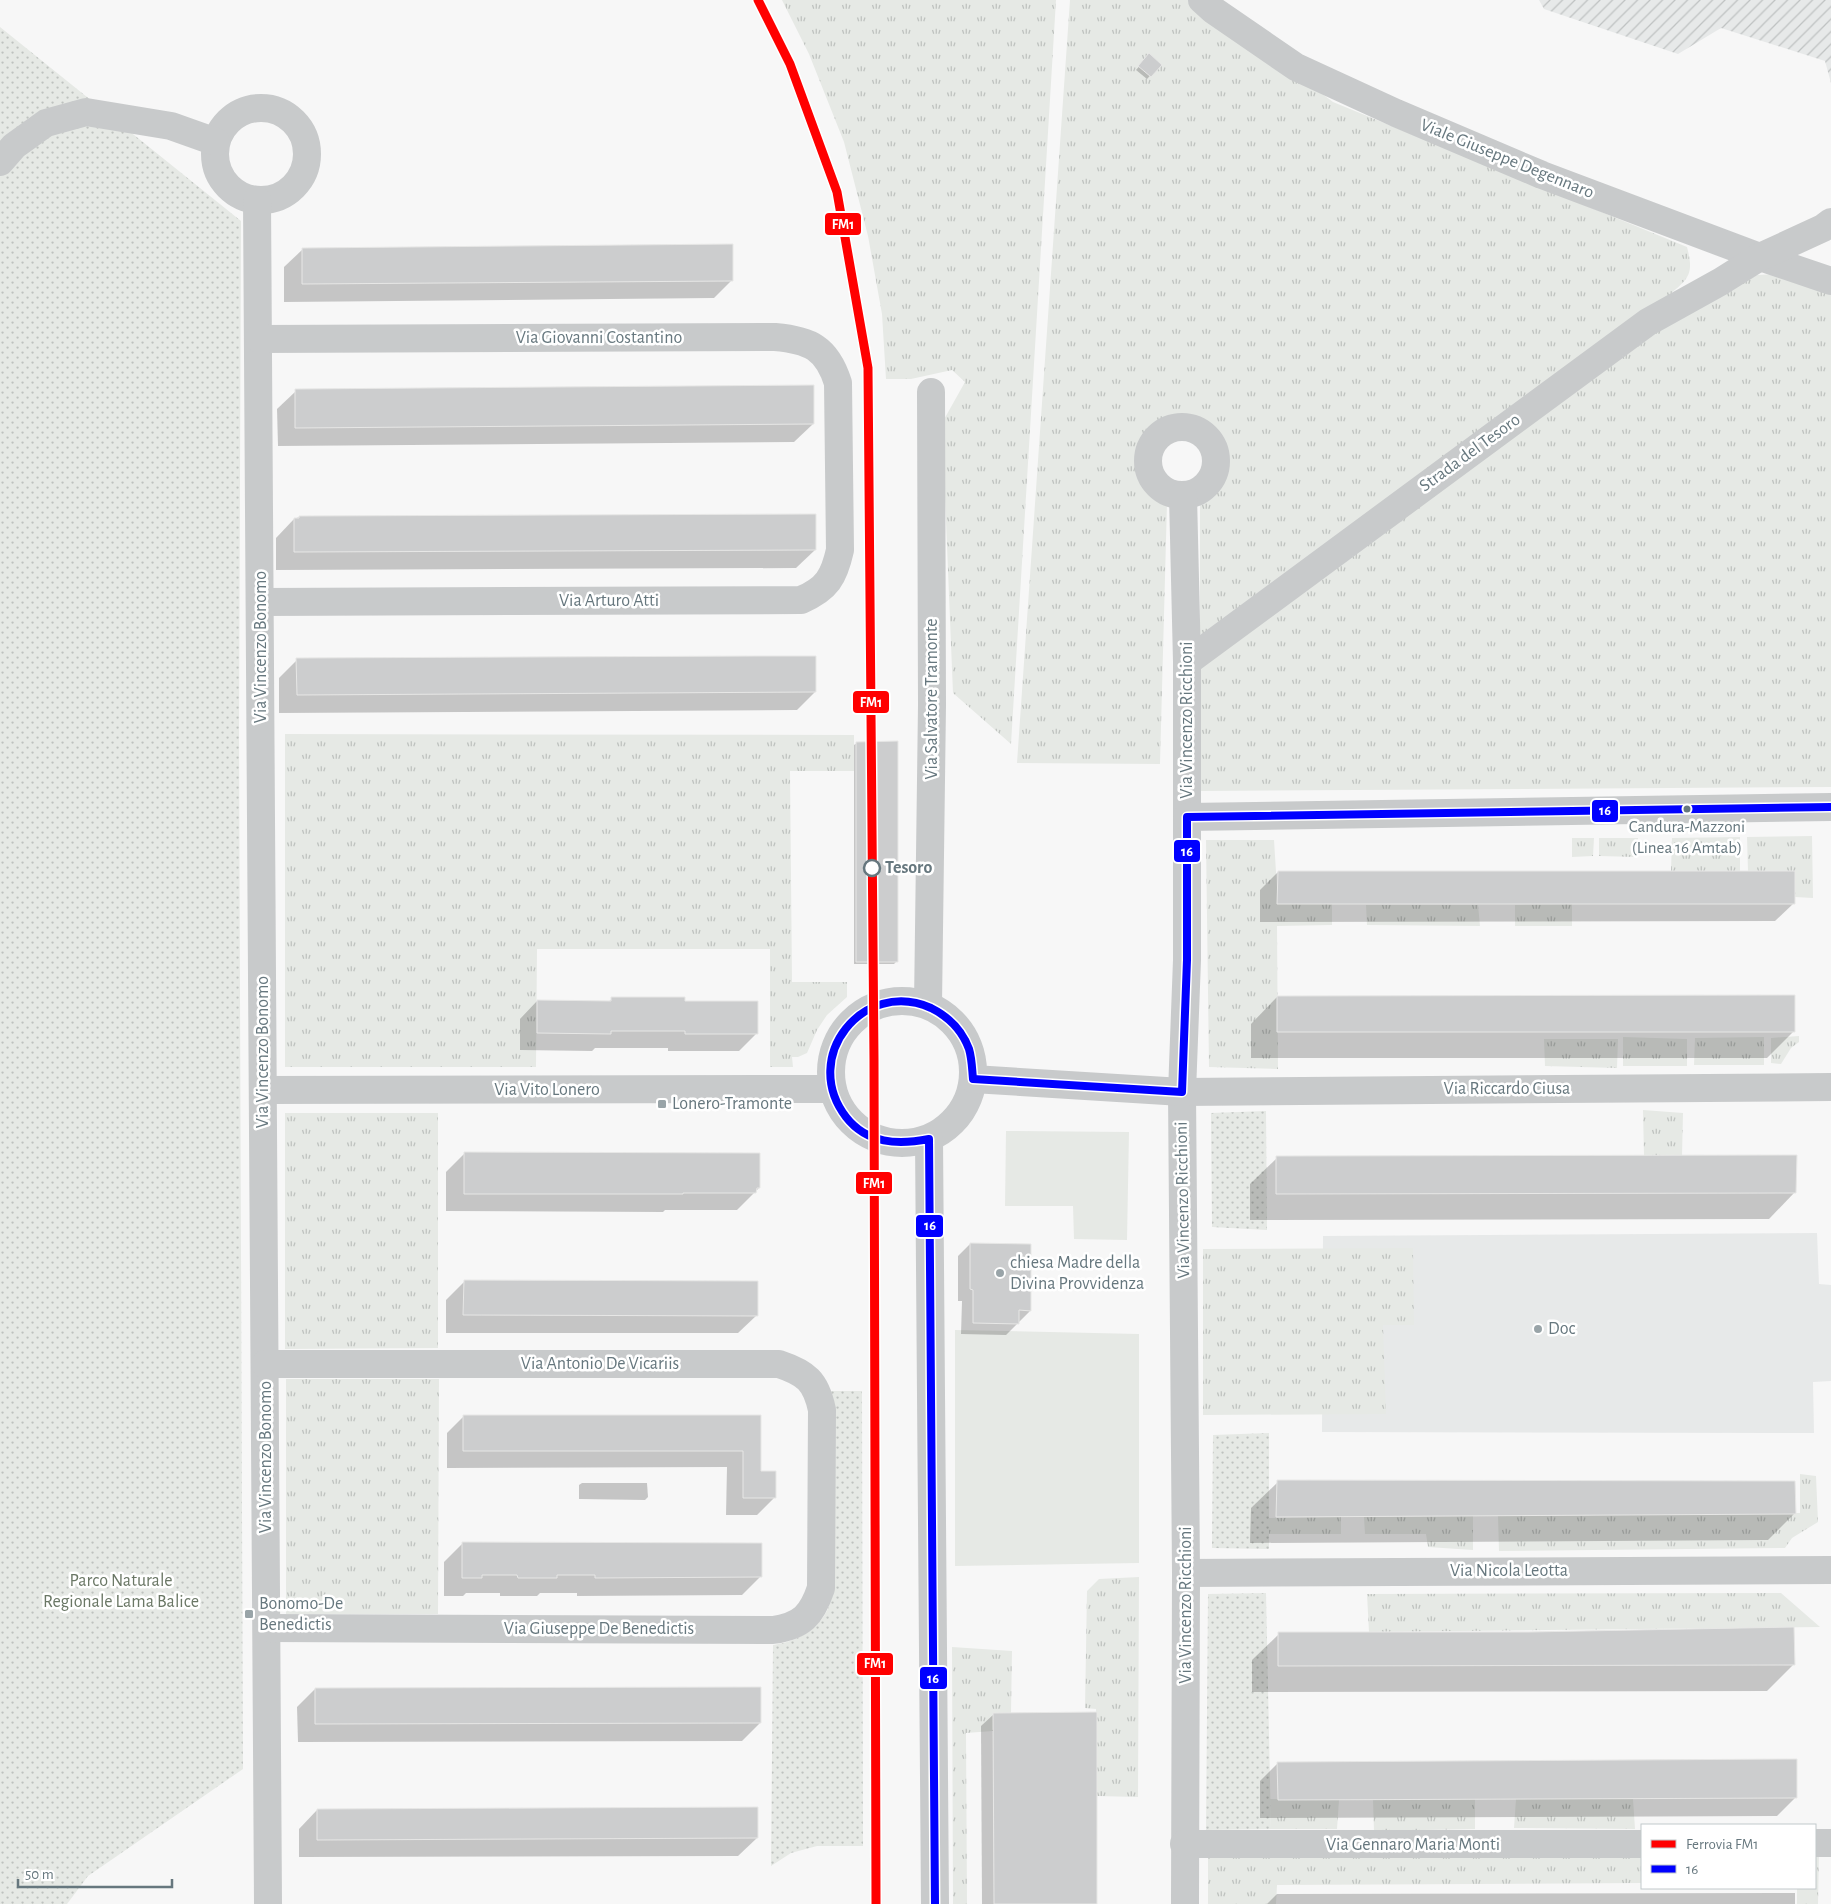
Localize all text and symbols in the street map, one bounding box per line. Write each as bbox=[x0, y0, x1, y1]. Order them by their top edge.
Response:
street label: Viale Giuseppe Degennaro bbox=[1418, 116, 1596, 202]
line badge: FM1 bbox=[824, 212, 862, 236]
text: FM1 bbox=[832, 218, 854, 232]
street label: Via Giovanni Costantino bbox=[516, 329, 682, 347]
street label: Strada del Tesoro bbox=[1416, 410, 1524, 495]
street label: Via Vincenzo Bonomo bbox=[252, 571, 270, 723]
street label: Via Arturo Atti bbox=[559, 592, 659, 610]
street label: Via Salvatore Tramonte bbox=[923, 618, 941, 780]
street label: Via Vincenzo Ricchioni bbox=[1178, 641, 1196, 799]
line badge: FM1 bbox=[852, 690, 890, 714]
text: FM1 bbox=[860, 696, 882, 710]
line badge: 16 bbox=[1591, 799, 1619, 823]
text: 16 bbox=[1599, 804, 1611, 818]
marker: Candura-Mazzoni (Linea 16 Amtab) bbox=[1682, 804, 1692, 814]
place label: Candura-Mazzoni (Linea 16 Amtab) bbox=[1629, 818, 1745, 856]
line badge: 16 bbox=[1173, 839, 1201, 863]
text: 16 bbox=[1181, 845, 1193, 859]
marker: Tesoro bbox=[863, 859, 881, 877]
place label: Tesoro bbox=[885, 859, 932, 877]
street label: Via Vincenzo Bonomo bbox=[254, 976, 272, 1128]
street label: Via Riccardo Ciusa bbox=[1444, 1080, 1570, 1098]
street label: Via Vito Lonero bbox=[494, 1081, 600, 1099]
place label: Lonero-Tramonte bbox=[672, 1095, 792, 1113]
marker: Lonero-Tramonte bbox=[656, 1098, 668, 1110]
street label: Via Vincenzo Ricchioni bbox=[1173, 1121, 1193, 1279]
line badge: FM1 bbox=[855, 1171, 893, 1195]
text: FM1 bbox=[863, 1177, 885, 1191]
line badge: 16 bbox=[915, 1214, 944, 1238]
text: 16 bbox=[924, 1219, 936, 1233]
place label: chiesa Madre della Divina Provvidenza bbox=[1010, 1254, 1144, 1293]
marker: chiesa Madre della Divina Provvidenza bbox=[994, 1267, 1006, 1279]
place label: Doc bbox=[1548, 1320, 1575, 1338]
marker: Doc bbox=[1532, 1323, 1544, 1335]
street label: Via Antonio De Vicariis bbox=[521, 1355, 679, 1373]
street label: Via Vincenzo Bonomo bbox=[257, 1381, 275, 1533]
street label: Via Vincenzo Ricchioni bbox=[1177, 1526, 1195, 1684]
street label: Via Nicola Leotta bbox=[1450, 1562, 1568, 1580]
park label: Parco Naturale Regionale Lama Balice bbox=[43, 1572, 199, 1611]
place label: Bonomo-De Benedictis bbox=[259, 1595, 343, 1634]
marker: Bonomo-De Benedictis bbox=[243, 1608, 255, 1620]
street label: Via Giuseppe De Benedictis bbox=[504, 1620, 694, 1638]
line badge: FM1 bbox=[856, 1652, 894, 1676]
text: FM1 bbox=[864, 1657, 886, 1671]
line badge: 16 bbox=[919, 1666, 948, 1690]
text: 16 bbox=[927, 1672, 939, 1686]
legend bbox=[1641, 1824, 1816, 1889]
street label: Via Gennaro Maria Monti bbox=[1326, 1836, 1500, 1854]
text: Ferrovia FM1 bbox=[1686, 1837, 1758, 1852]
scale bar bbox=[18, 1856, 171, 1888]
text: 16 bbox=[1686, 1862, 1698, 1877]
text: 50 m bbox=[25, 1867, 54, 1882]

